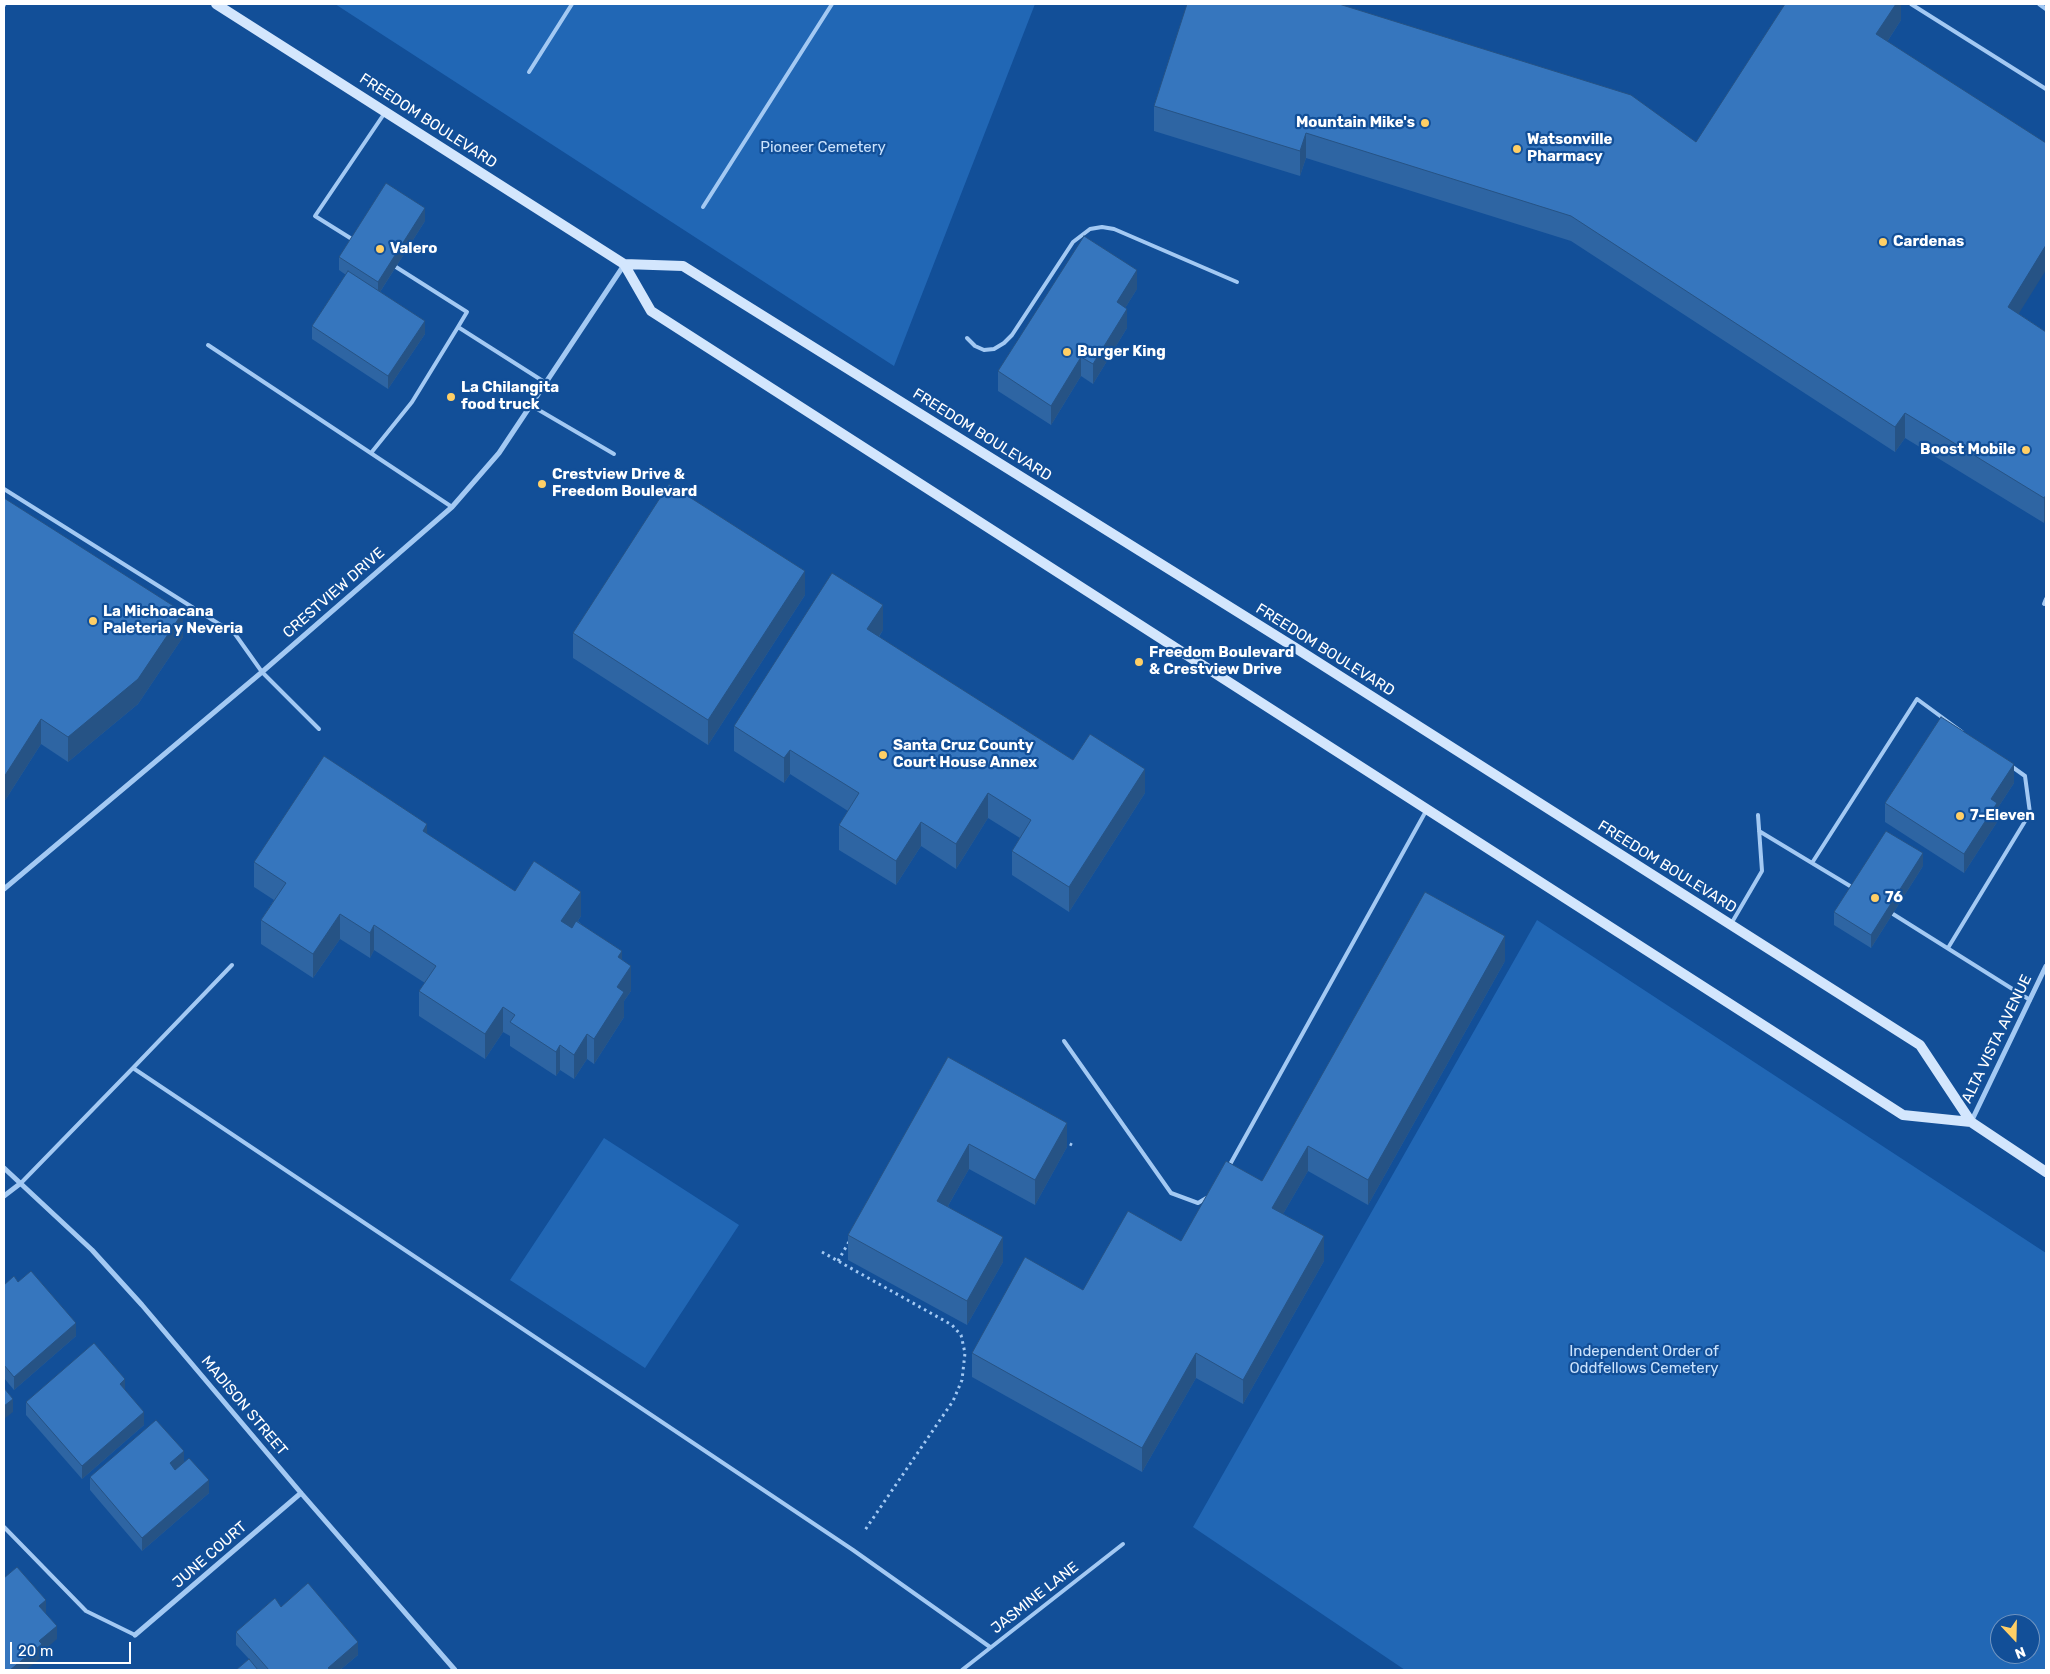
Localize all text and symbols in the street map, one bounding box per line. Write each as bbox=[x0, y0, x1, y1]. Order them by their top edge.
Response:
street label: FREEDOM BOULEVARD bbox=[356, 70, 500, 172]
place label: Mountain Mike's bbox=[1296, 114, 1415, 132]
marker: Mountain Mike's bbox=[1419, 117, 1431, 129]
place label: Watsonville Pharmacy bbox=[1527, 131, 1613, 166]
park label: Pioneer Cemetery bbox=[760, 139, 886, 157]
marker: Watsonville Pharmacy bbox=[1511, 143, 1523, 155]
place label: Cardenas bbox=[1893, 233, 1964, 251]
marker: Cardenas bbox=[1877, 236, 1889, 248]
place label: Valero bbox=[390, 240, 437, 258]
marker: Valero bbox=[374, 243, 386, 255]
place label: Burger King bbox=[1077, 343, 1166, 361]
marker: Burger King bbox=[1061, 346, 1073, 358]
place label: La Chilangita food truck bbox=[461, 379, 559, 414]
street label: FREEDOM BOULEVARD bbox=[909, 385, 1055, 485]
marker: La Chilangita food truck bbox=[445, 391, 457, 403]
place label: Boost Mobile bbox=[1920, 441, 2016, 459]
marker: Boost Mobile bbox=[2020, 444, 2032, 456]
place label: Crestview Drive & Freedom Boulevard bbox=[552, 466, 697, 501]
marker: Crestview Drive & Freedom Boulevard bbox=[536, 478, 548, 490]
street label: CRESTVIEW DRIVE bbox=[280, 544, 388, 642]
street label: FREEDOM BOULEVARD bbox=[1252, 600, 1398, 700]
place label: La Michoacana Paleteria y Neveria bbox=[103, 603, 243, 638]
marker: La Michoacana Paleteria y Neveria bbox=[87, 615, 99, 627]
place label: Freedom Boulevard & Crestview Drive bbox=[1149, 644, 1294, 679]
marker: Freedom Boulevard & Crestview Drive bbox=[1133, 656, 1145, 668]
place label: Santa Cruz County Court House Annex bbox=[893, 737, 1037, 772]
marker: Santa Cruz County Court House Annex bbox=[877, 749, 889, 761]
place label: 7-Eleven bbox=[1970, 807, 2035, 825]
marker: 7-Eleven bbox=[1954, 810, 1966, 822]
street label: FREEDOM BOULEVARD bbox=[1594, 817, 1740, 917]
place label: 76 bbox=[1885, 889, 1903, 907]
marker: 76 bbox=[1869, 892, 1881, 904]
street label: ALTA VISTA AVENUE bbox=[1958, 972, 2036, 1106]
park label: Independent Order of Oddfellows Cemetery bbox=[1569, 1343, 1719, 1378]
street label: MADISON STREET bbox=[197, 1353, 291, 1459]
street label: JUNE COURT bbox=[169, 1518, 251, 1592]
street label: JASMINE LANE bbox=[988, 1558, 1082, 1638]
north arrow bbox=[1990, 1614, 2040, 1664]
scale bar bbox=[12, 1632, 134, 1664]
text: 20 m bbox=[18, 1642, 53, 1660]
text: N bbox=[2012, 1643, 2028, 1662]

